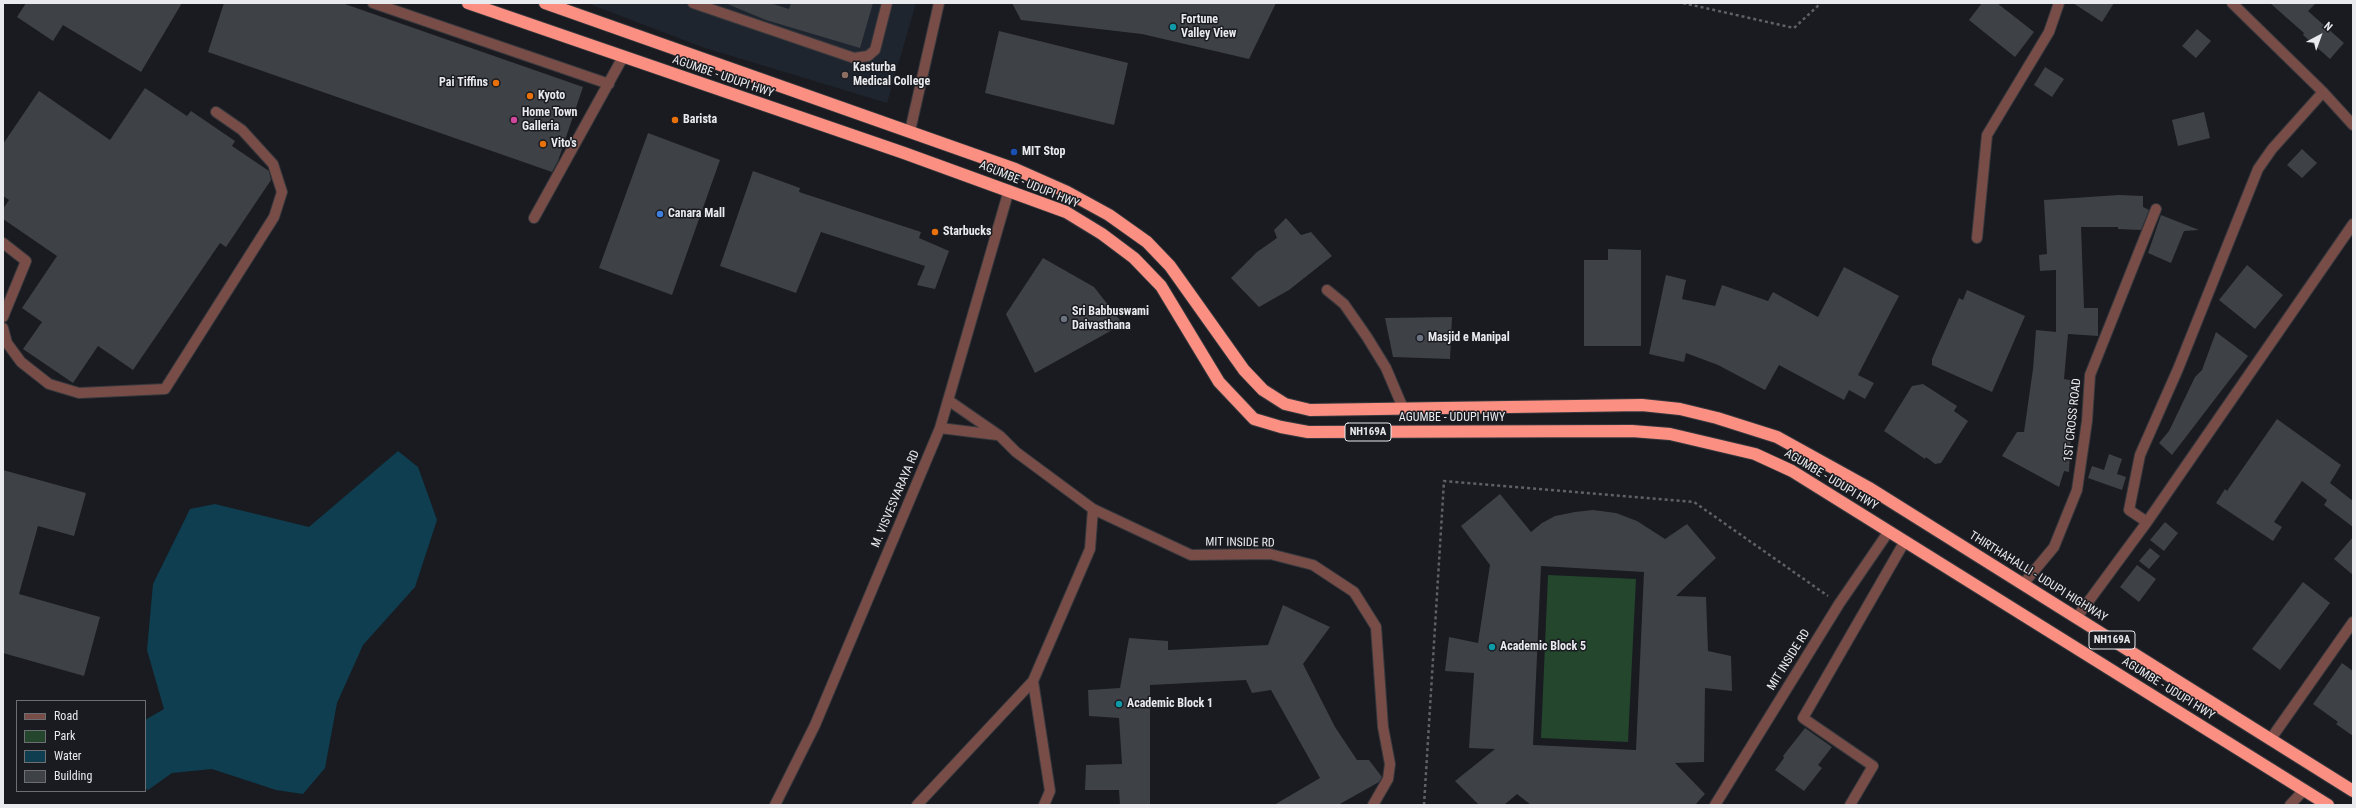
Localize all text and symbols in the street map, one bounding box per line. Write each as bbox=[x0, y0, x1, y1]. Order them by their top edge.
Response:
place label: Fortune Valley View bbox=[1181, 13, 1236, 41]
north arrow bbox=[2300, 16, 2340, 56]
text: N bbox=[2321, 19, 2335, 34]
marker: Fortune Valley View bbox=[1168, 22, 1178, 32]
street label: AGUMBE - UDUPI HWY bbox=[670, 53, 776, 101]
place label: Kasturba Medical College bbox=[853, 61, 930, 89]
marker: Kasturba Medical College bbox=[840, 70, 850, 80]
place label: Pai Tiffins bbox=[439, 76, 488, 90]
marker: Pai Tiffins bbox=[491, 78, 501, 88]
place label: Kyoto bbox=[538, 89, 565, 103]
marker: Kyoto bbox=[525, 91, 535, 101]
place label: Home Town Galleria bbox=[522, 106, 578, 134]
place label: Barista bbox=[683, 113, 717, 127]
marker: Home Town Galleria bbox=[509, 115, 519, 125]
marker: Barista bbox=[670, 115, 680, 125]
place label: Vito's bbox=[551, 137, 577, 151]
marker: Vito's bbox=[538, 139, 548, 149]
place label: MIT Stop bbox=[1022, 145, 1065, 159]
marker: MIT Stop bbox=[1009, 147, 1019, 157]
street label: AGUMBE - UDUPI HWY bbox=[977, 158, 1081, 212]
place label: Canara Mall bbox=[668, 207, 725, 221]
marker: Canara Mall bbox=[655, 209, 665, 219]
place label: Starbucks bbox=[943, 225, 991, 239]
marker: Starbucks bbox=[930, 227, 940, 237]
place label: Sri Babbuswami Daivasthana bbox=[1072, 305, 1149, 333]
marker: Sri Babbuswami Daivasthana bbox=[1059, 314, 1069, 324]
place label: Masjid e Manipal bbox=[1428, 331, 1510, 345]
marker: Masjid e Manipal bbox=[1415, 333, 1425, 343]
street label: 1ST CROSS ROAD bbox=[2061, 377, 2085, 463]
street label: AGUMBE - UDUPI HWY bbox=[1399, 411, 1505, 425]
road number: NH169A bbox=[1345, 423, 1391, 441]
street label: AGUMBE - UDUPI HWY bbox=[1782, 446, 1880, 514]
street label: M. VISVESVARAYA RD bbox=[869, 448, 923, 550]
street label: THIRTHAHALLI - UDUPI HIGHWAY bbox=[1966, 529, 2110, 625]
street label: MIT INSIDE RD bbox=[1205, 535, 1275, 551]
street label: MIT INSIDE RD bbox=[1765, 627, 1813, 693]
road number: NH169A bbox=[2089, 631, 2135, 649]
place label: Academic Block 5 bbox=[1500, 640, 1586, 654]
marker: Academic Block 5 bbox=[1487, 642, 1497, 652]
street label: AGUMBE - UDUPI HWY bbox=[2119, 655, 2217, 723]
place label: Academic Block 1 bbox=[1127, 697, 1213, 711]
marker: Academic Block 1 bbox=[1114, 699, 1124, 709]
legend bbox=[16, 700, 146, 792]
text: Road bbox=[54, 709, 78, 723]
text: Park bbox=[54, 729, 75, 743]
text: Water bbox=[54, 749, 82, 763]
text: Building bbox=[54, 769, 92, 783]

